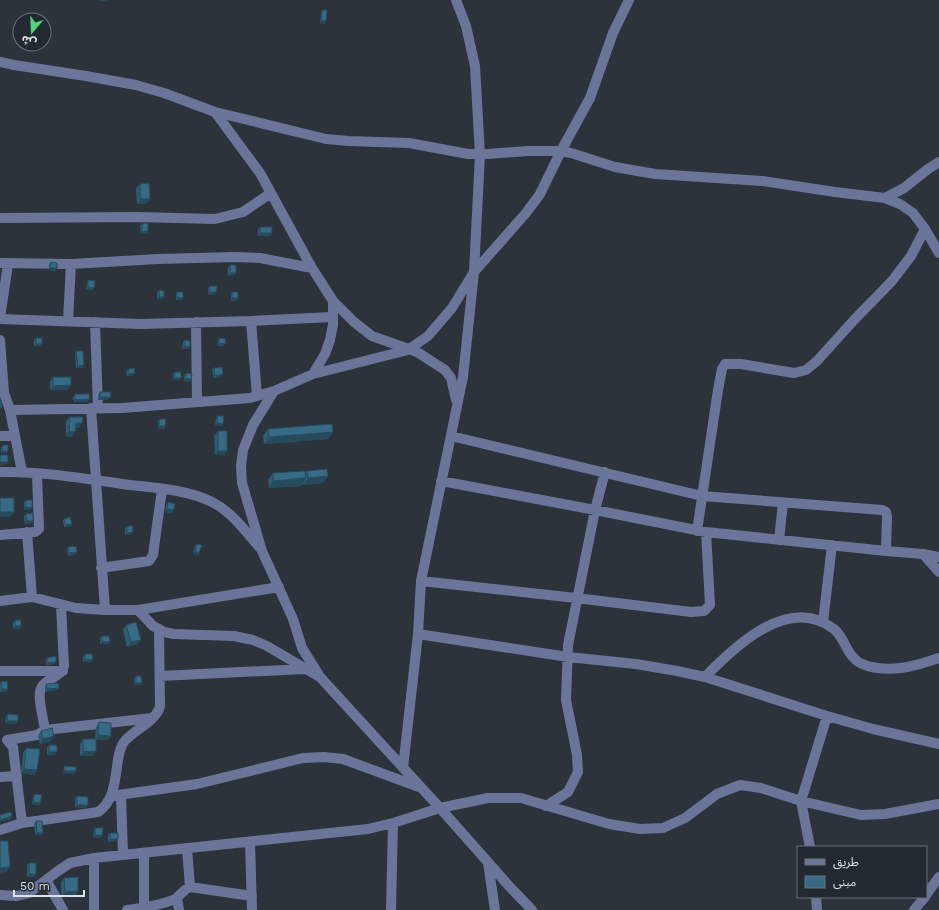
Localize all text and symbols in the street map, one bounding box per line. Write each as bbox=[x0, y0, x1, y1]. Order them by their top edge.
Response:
north arrow bbox=[12, 12, 52, 52]
text: ش bbox=[20, 32, 38, 50]
legend bbox=[797, 846, 927, 898]
text: طريق bbox=[833, 855, 859, 870]
scale bar bbox=[14, 872, 84, 898]
text: مبنى bbox=[833, 875, 856, 889]
text: 50 m bbox=[20, 879, 50, 893]

